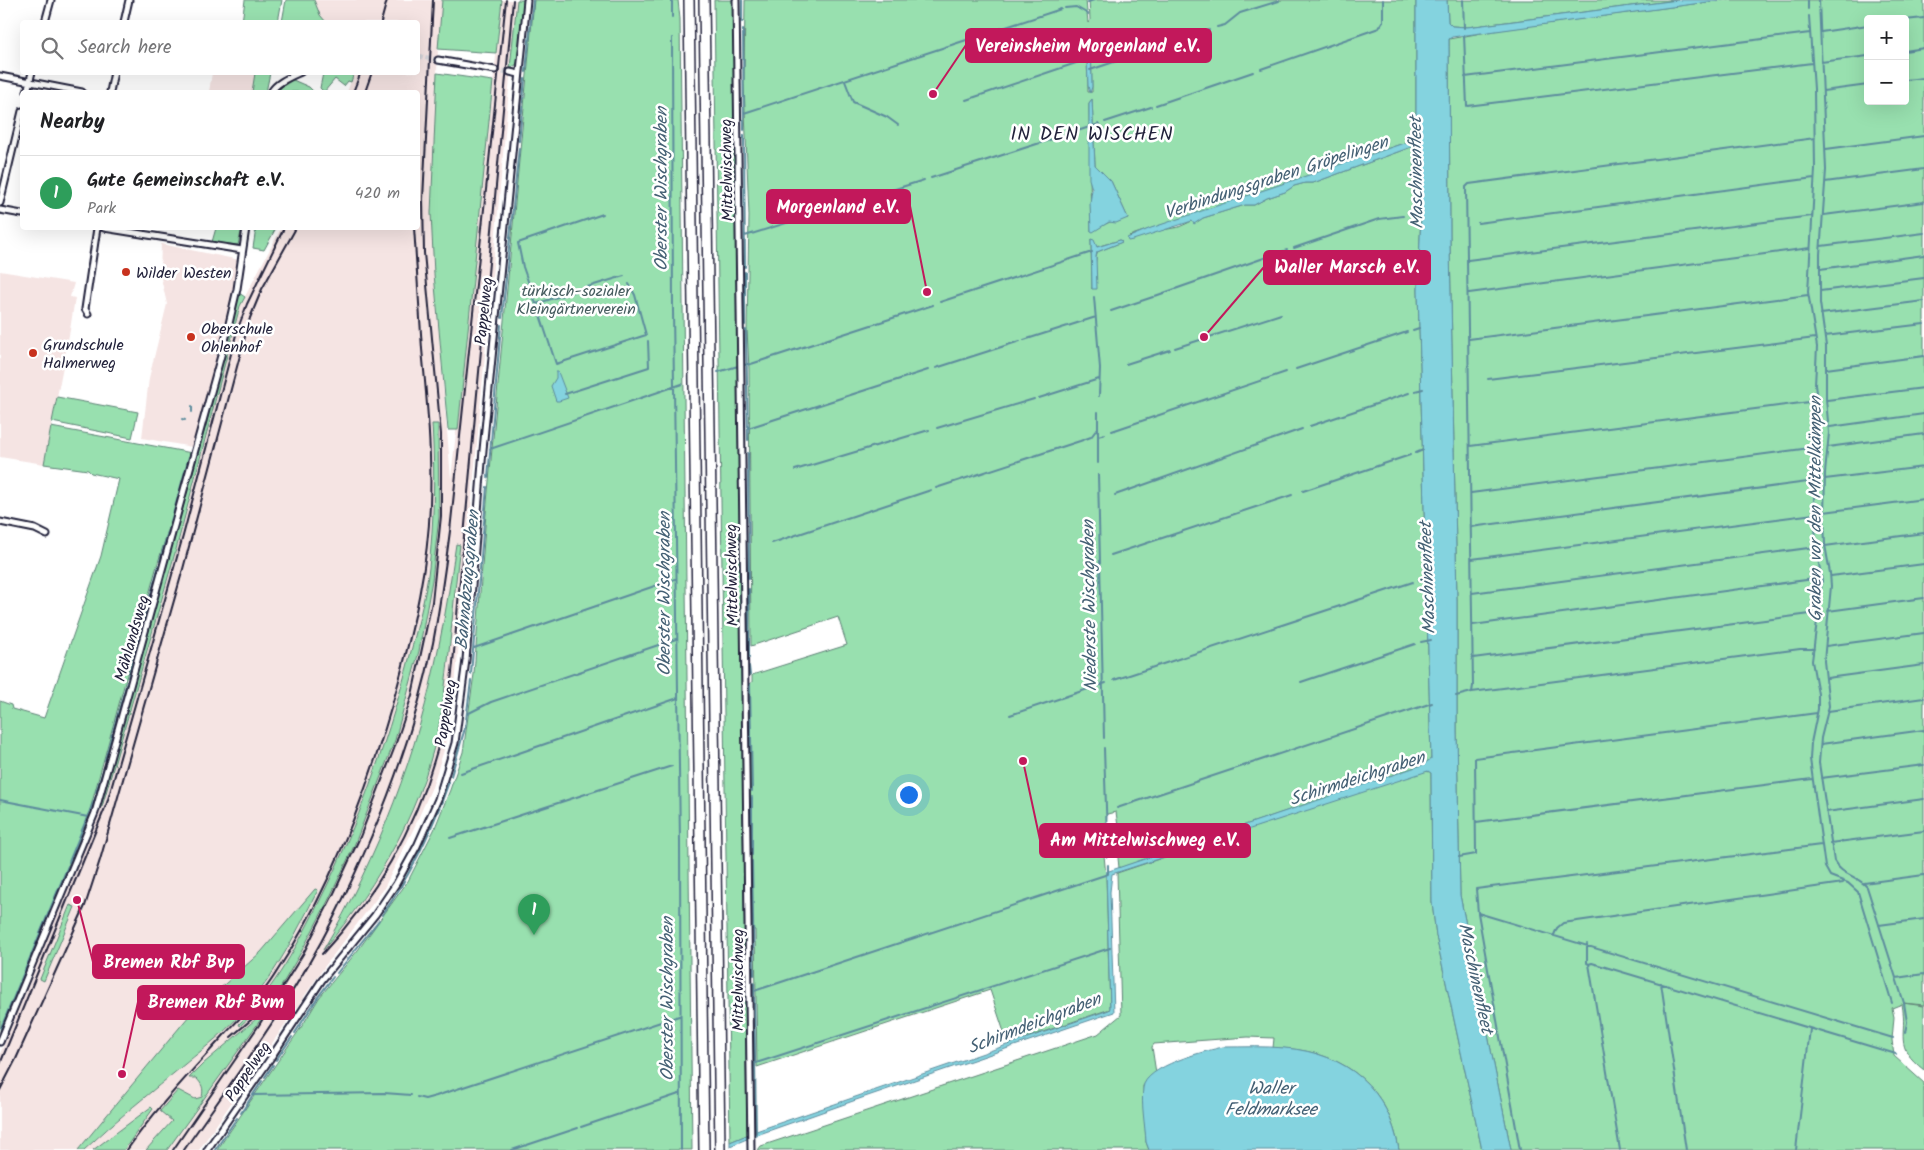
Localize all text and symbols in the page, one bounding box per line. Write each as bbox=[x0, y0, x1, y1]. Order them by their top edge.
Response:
map controls bbox=[1864, 15, 1909, 105]
button: + bbox=[1864, 15, 1909, 60]
search box bbox=[20, 20, 420, 75]
callout: Vereinsheim Morgenland e.V. bbox=[966, 29, 1211, 62]
text: Search here bbox=[78, 33, 172, 63]
text: Vereinsheim Morgenland e.V. bbox=[975, 33, 1201, 62]
icon: search bbox=[38, 34, 66, 62]
button: − bbox=[1864, 60, 1909, 105]
water label: Oberster Wischgraben bbox=[648, 105, 677, 271]
text: Nearby bbox=[40, 106, 105, 139]
water label: Maschinenfleet bbox=[1402, 113, 1433, 229]
street label: Mittelwischweg bbox=[714, 118, 741, 221]
district label: IN DEN WISCHEN bbox=[1010, 120, 1174, 150]
water label: Verbindungsgraben Gröpelingen bbox=[1161, 128, 1394, 228]
text: Gute Gemeinschaft e.V. bbox=[87, 166, 285, 196]
text: 1 bbox=[54, 181, 58, 206]
text: 420 m bbox=[355, 181, 400, 206]
callout: Morgenland e.V. bbox=[767, 190, 910, 223]
text: Morgenland e.V. bbox=[776, 194, 900, 223]
text: Park bbox=[87, 196, 116, 221]
callout: Waller Marsch e.V. bbox=[1264, 251, 1430, 284]
text: Waller Marsch e.V. bbox=[1274, 254, 1420, 283]
place label: Wilder Westen bbox=[136, 261, 232, 286]
marker: Wilder Westen bbox=[120, 266, 132, 278]
street label: Pappelweg bbox=[468, 276, 500, 346]
park label: türkisch-sozialer Kleingärtnerverein bbox=[516, 279, 636, 322]
place label: Oberschule Ohlenhof bbox=[201, 317, 273, 360]
marker: Oberschule Ohlenhof bbox=[185, 331, 197, 343]
place label: Grundschule Halmerweg bbox=[43, 333, 124, 376]
marker: Grundschule Halmerweg bbox=[27, 347, 39, 359]
water label: Graben vor den Mittelkämpen bbox=[1802, 395, 1831, 622]
water label: Bahnabzugsgraben bbox=[448, 508, 489, 651]
water label: Oberster Wischgraben bbox=[651, 510, 680, 676]
water label: Maschinenfleet bbox=[1412, 518, 1445, 635]
water label: Niederste Wischgraben bbox=[1074, 519, 1106, 692]
street label: Mittelwischweg bbox=[719, 523, 746, 626]
street label: Mählandsweg bbox=[108, 592, 157, 685]
street label: Pappelweg bbox=[429, 678, 464, 749]
water label: Schirmdeichgraben bbox=[1286, 743, 1430, 815]
your location bbox=[896, 782, 922, 808]
callout: Am Mittelwischweg e.V. bbox=[1040, 824, 1250, 857]
text: Am Mittelwischweg e.V. bbox=[1050, 827, 1240, 856]
pin: 1 bbox=[518, 894, 550, 935]
water label: Oberster Wischgraben bbox=[654, 915, 683, 1081]
water label: Maschinenfleet bbox=[1449, 920, 1501, 1039]
street label: Mittelwischweg bbox=[726, 929, 751, 1031]
callout: Bremen Rbf Bvp bbox=[93, 945, 244, 978]
text: Bremen Rbf Bvp bbox=[103, 949, 235, 978]
water label: Schirmdeichgraben bbox=[964, 985, 1107, 1063]
callout: Bremen Rbf Bvm bbox=[138, 986, 294, 1019]
text: Bremen Rbf Bvm bbox=[148, 989, 284, 1018]
street label: Pappelweg bbox=[219, 1037, 278, 1107]
water label: Waller Feldmarksee bbox=[1225, 1075, 1319, 1125]

